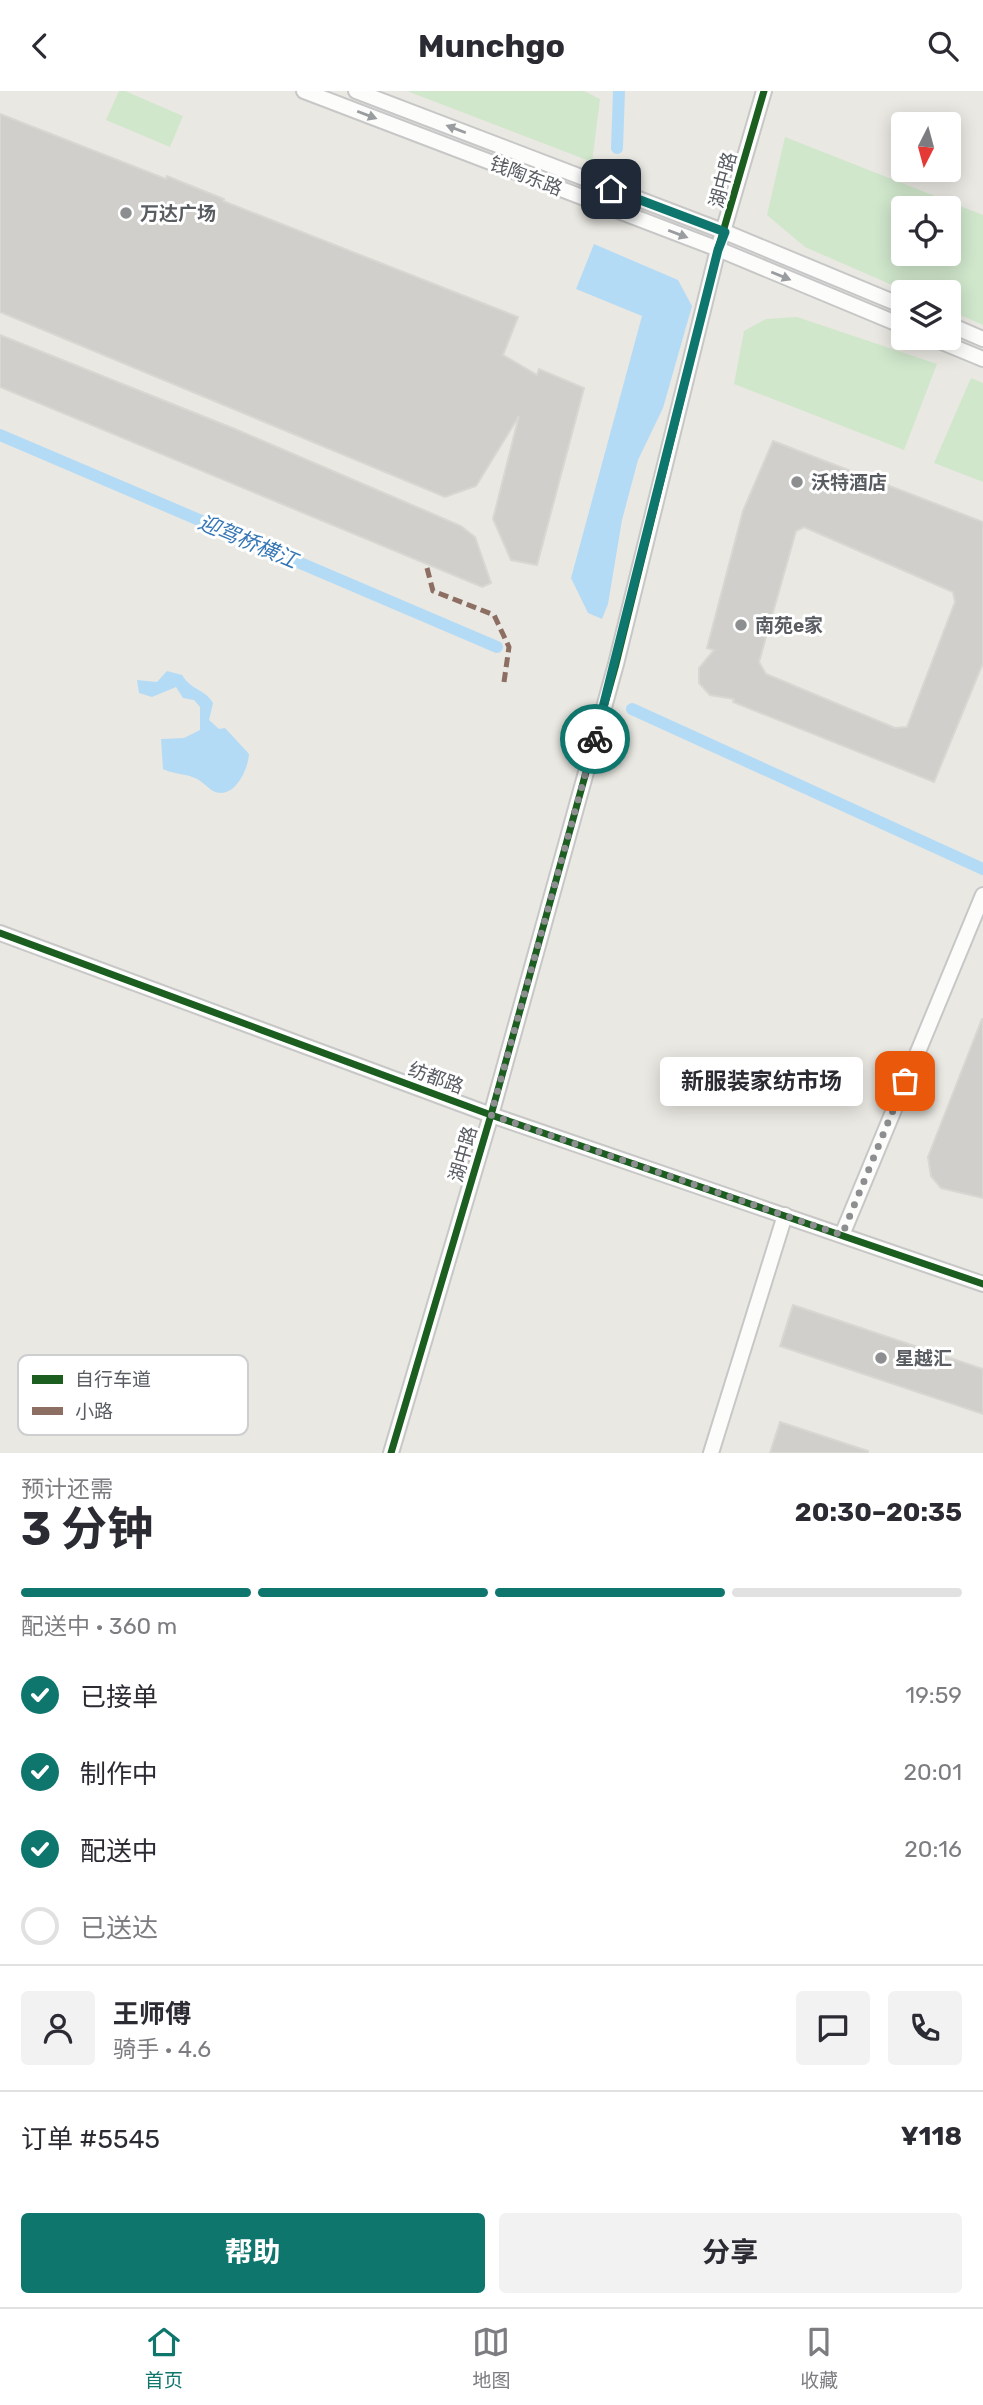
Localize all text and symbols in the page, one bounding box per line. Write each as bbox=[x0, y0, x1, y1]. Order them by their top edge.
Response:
icon: back bbox=[21, 27, 59, 65]
text: Munchgo bbox=[418, 27, 565, 65]
icon: search bbox=[924, 27, 962, 65]
one-way arrow bbox=[357, 110, 378, 121]
north arrow bbox=[891, 112, 961, 182]
map controls bbox=[891, 112, 961, 350]
one-way arrow bbox=[445, 124, 466, 135]
street label: 湖中路 bbox=[705, 149, 741, 211]
street label: 钱陶东路 bbox=[486, 152, 566, 200]
pin bbox=[581, 159, 641, 219]
icon: home bbox=[592, 170, 630, 208]
button: locate bbox=[891, 196, 961, 266]
place label: 万达广场 bbox=[140, 202, 216, 225]
marker: 万达广场 bbox=[118, 205, 134, 221]
one-way arrow bbox=[668, 229, 689, 240]
one-way arrow bbox=[771, 270, 792, 281]
button: layers bbox=[891, 280, 961, 350]
place label: 沃特酒店 bbox=[811, 471, 887, 494]
marker: 沃特酒店 bbox=[789, 474, 805, 490]
water label: 迎驾桥横江 bbox=[195, 509, 303, 574]
place label: 南苑e家 bbox=[755, 614, 823, 637]
marker: 南苑e家 bbox=[733, 617, 749, 633]
courier bbox=[560, 704, 630, 774]
icon: bike bbox=[576, 720, 614, 758]
pin bbox=[875, 1051, 935, 1111]
callout: 新服装家纺市场 bbox=[660, 1056, 863, 1105]
street label: 纺都路 bbox=[405, 1057, 467, 1099]
icon: bag bbox=[886, 1062, 924, 1100]
text: 新服装家纺市场 bbox=[681, 1067, 842, 1095]
street label: 湖中路 bbox=[444, 1123, 482, 1185]
place label: 星越汇 bbox=[895, 1347, 952, 1370]
marker: 星越汇 bbox=[873, 1350, 889, 1366]
legend bbox=[18, 1355, 248, 1435]
text: 自行车道 bbox=[75, 1368, 151, 1391]
text: 小路 bbox=[75, 1400, 113, 1423]
text: 预计还需 bbox=[21, 1475, 113, 1503]
text: 20:30–20:35 bbox=[795, 1497, 962, 1528]
text: 3 分钟 bbox=[21, 1502, 153, 1557]
text: 配送中 · 360 m bbox=[21, 1612, 177, 1640]
icon: check bbox=[21, 1676, 59, 1714]
text: 19:59 bbox=[905, 1681, 962, 1709]
text: 已接单 bbox=[80, 1682, 158, 1713]
icon: check bbox=[21, 1753, 59, 1791]
text: 20:01 bbox=[904, 1758, 962, 1786]
text: 制作中 bbox=[80, 1759, 158, 1790]
icon: check bbox=[21, 1830, 59, 1868]
text: 20:16 bbox=[904, 1835, 962, 1863]
text: 配送中 bbox=[80, 1836, 158, 1867]
text: 已送达 bbox=[80, 1913, 158, 1944]
button: person bbox=[21, 1991, 95, 2065]
button: chat bbox=[796, 1991, 870, 2065]
button: phone bbox=[888, 1991, 962, 2065]
text: 王师傅 bbox=[113, 1999, 191, 2030]
text: 骑手 · 4.6 bbox=[113, 2035, 211, 2063]
text: ¥118 bbox=[901, 2121, 962, 2152]
text: 订单 #5545 bbox=[21, 2124, 160, 2155]
button: 帮助 bbox=[21, 2213, 485, 2293]
button: 分享 bbox=[499, 2213, 962, 2293]
tab: 首页 bbox=[145, 2323, 183, 2392]
tab: 地图 bbox=[472, 2323, 510, 2392]
tab: 收藏 bbox=[800, 2323, 838, 2392]

